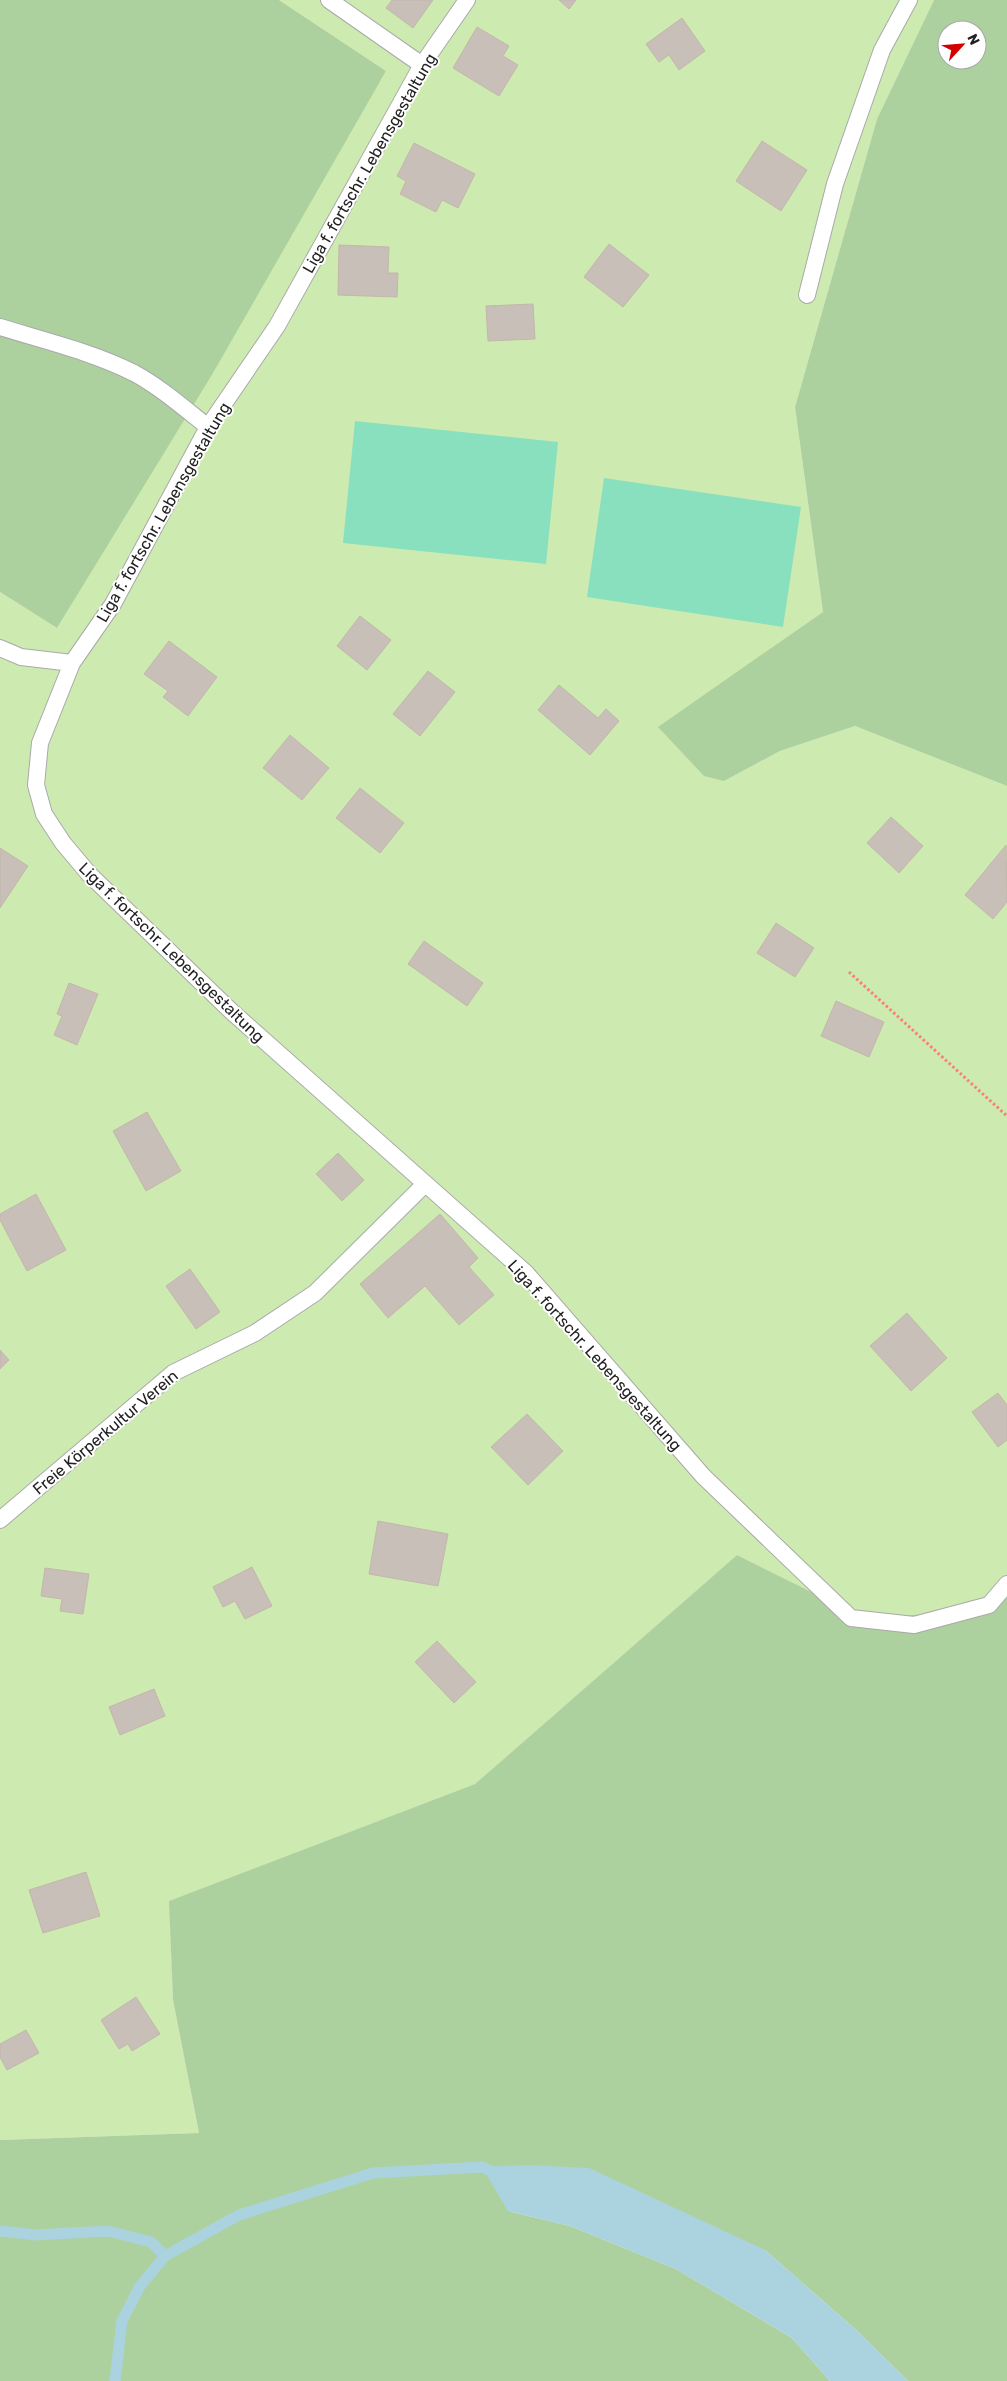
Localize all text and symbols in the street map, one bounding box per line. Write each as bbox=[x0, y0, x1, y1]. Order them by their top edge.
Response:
north arrow bbox=[937, 20, 987, 70]
text: N bbox=[963, 31, 983, 48]
street label: Liga f. fortschr. Lebensgestaltung bbox=[299, 50, 440, 276]
street label: Liga f. fortschr. Lebensgestaltung bbox=[93, 399, 234, 625]
street label: Liga f. fortschr. Lebensgestaltung bbox=[75, 859, 268, 1046]
street label: Liga f. fortschr. Lebensgestaltung bbox=[504, 1256, 685, 1455]
street label: Freie Körperkultur Verein bbox=[29, 1366, 182, 1499]

